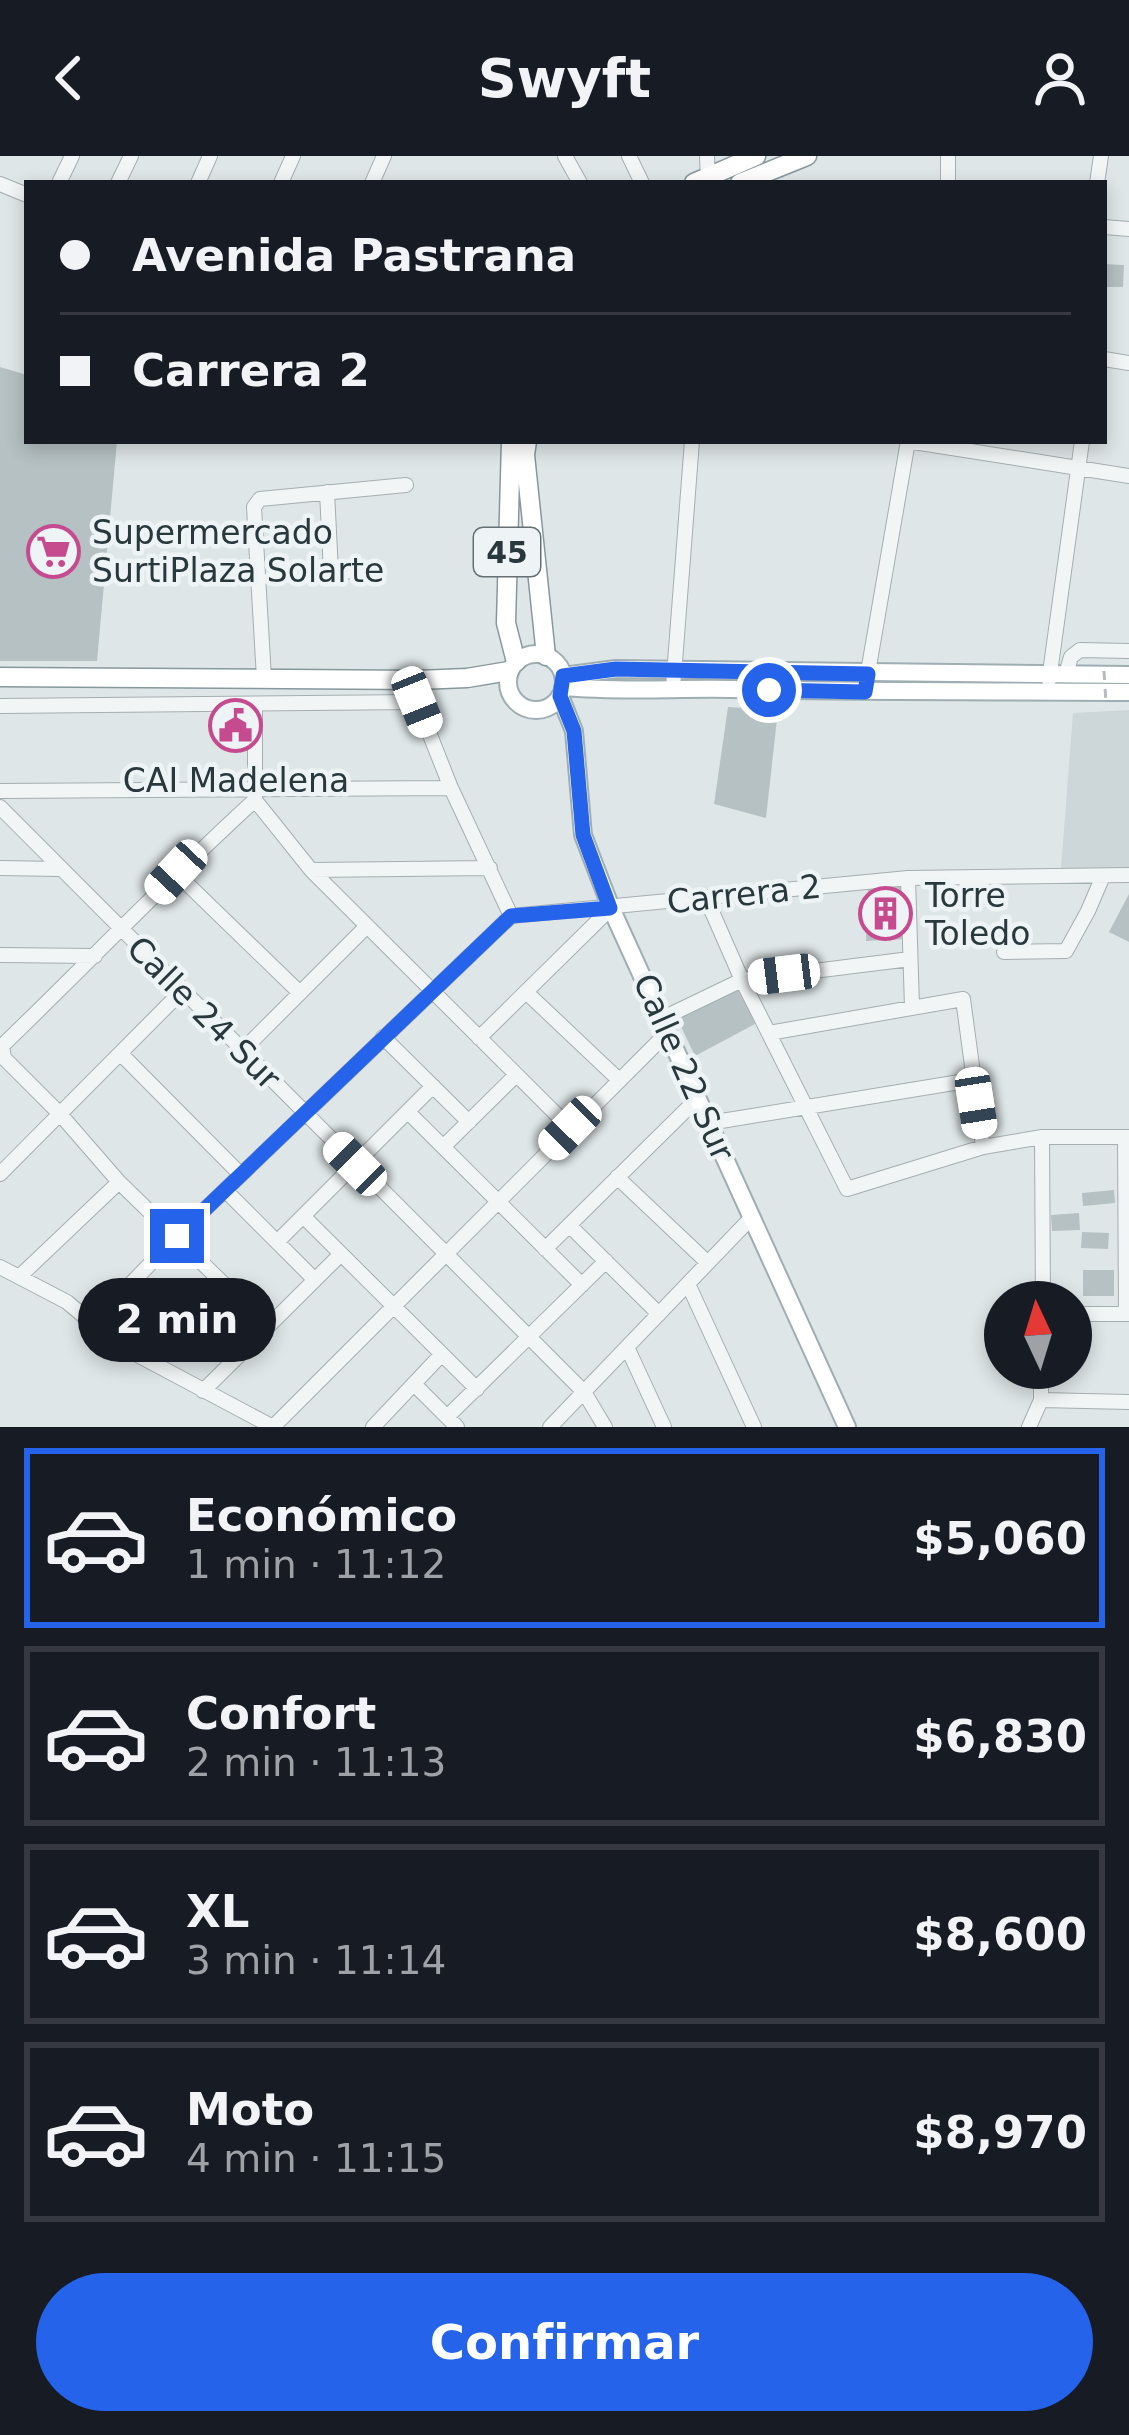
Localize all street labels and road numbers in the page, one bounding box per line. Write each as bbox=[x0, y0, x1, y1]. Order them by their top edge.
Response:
road number: 45 bbox=[474, 528, 540, 576]
street label: Carrera 2 bbox=[665, 867, 823, 921]
street label: Calle 24 Sur bbox=[119, 928, 289, 1098]
street label: Calle 22 Sur bbox=[625, 968, 743, 1167]

